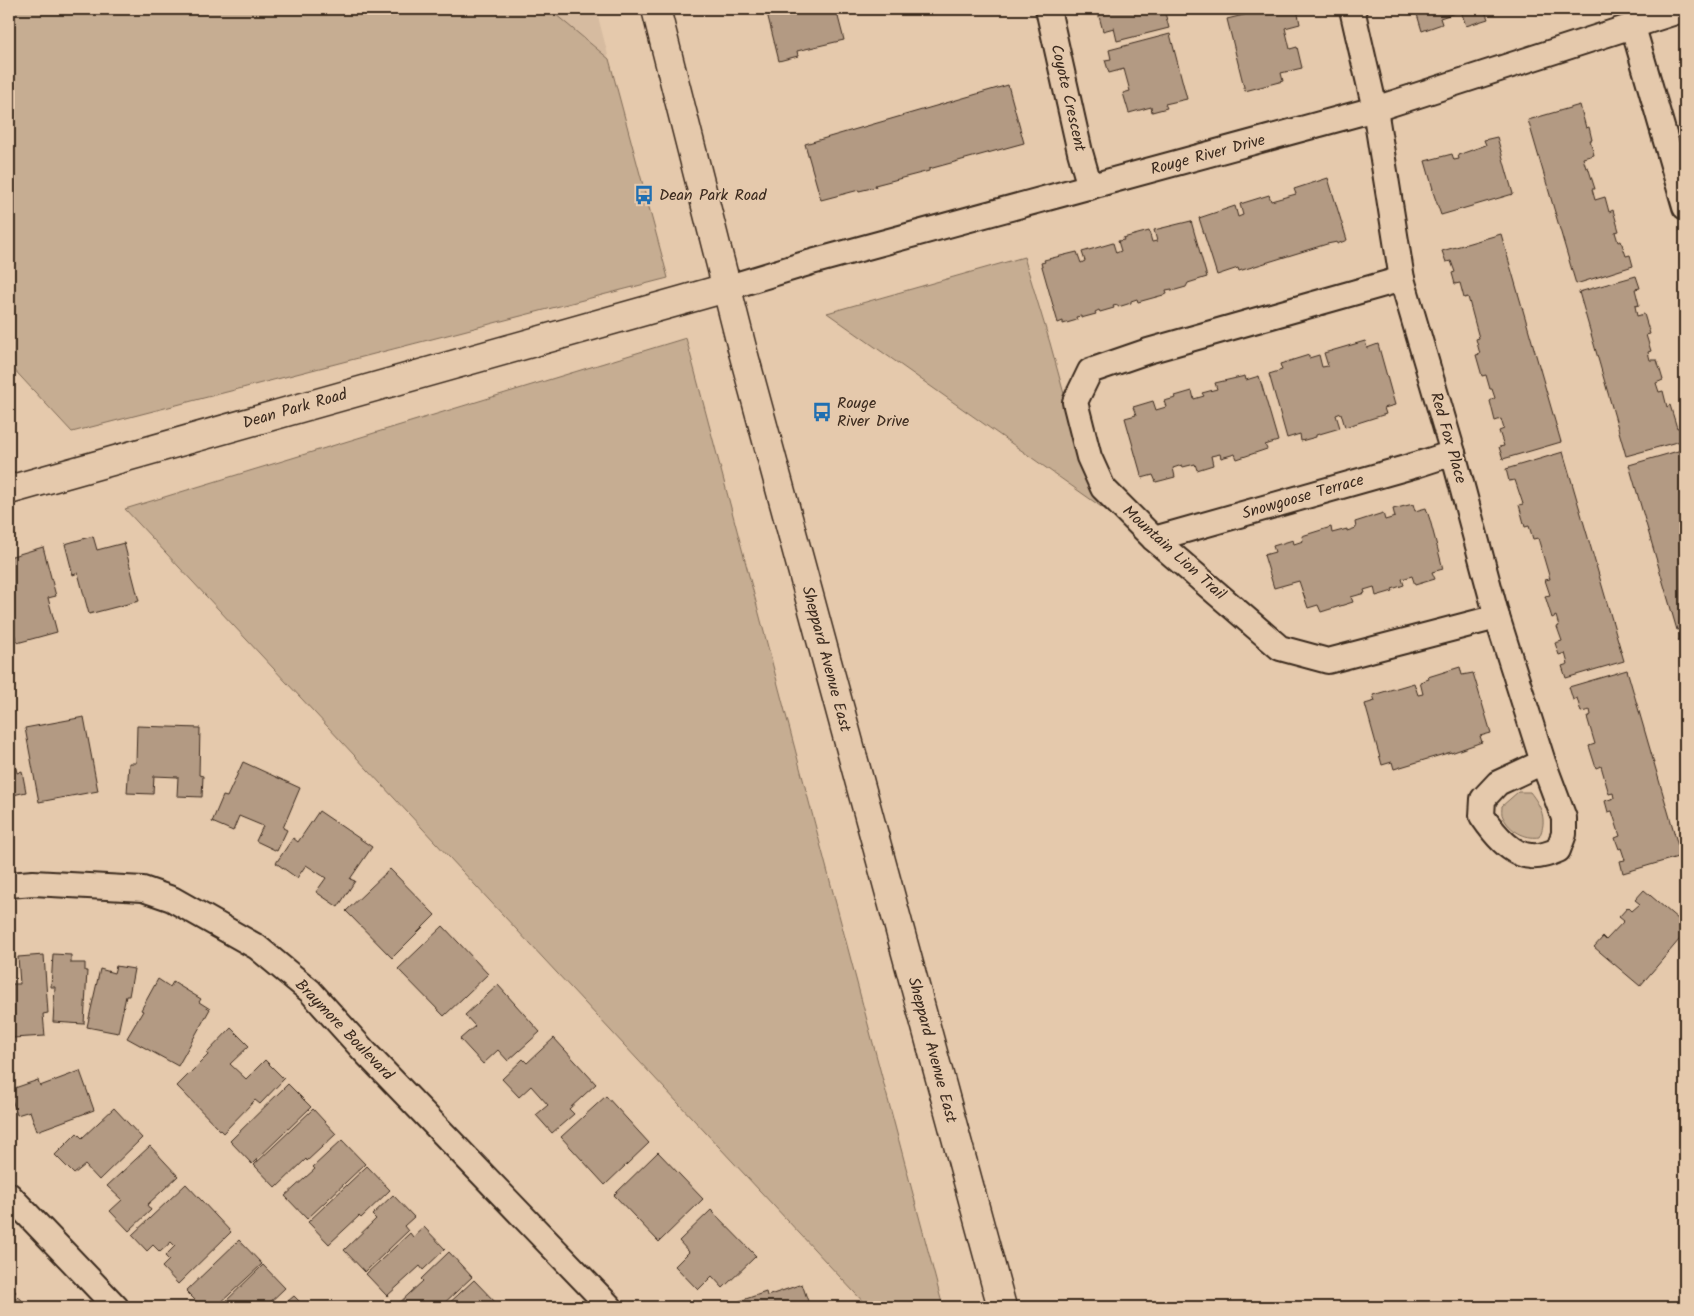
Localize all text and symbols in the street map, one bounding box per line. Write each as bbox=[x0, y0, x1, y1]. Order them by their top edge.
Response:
street label: Coyote Crescent bbox=[1044, 42, 1093, 155]
street label: Rouge River Drive bbox=[1148, 128, 1268, 182]
place label: Dean Park Road bbox=[659, 183, 767, 208]
bus stop icon: Dean Park Road bbox=[633, 184, 655, 206]
street label: Dean Park Road bbox=[240, 382, 351, 436]
street label: Red Fox Place bbox=[1423, 389, 1473, 487]
place label: Rouge River Drive bbox=[837, 391, 909, 434]
bus stop icon: Rouge River Drive bbox=[811, 401, 833, 423]
street label: Snowgoose Terrace bbox=[1239, 468, 1367, 526]
street label: Mountain Lion Trail bbox=[1116, 499, 1232, 607]
street label: Sheppard Avenue East bbox=[794, 583, 858, 736]
street label: Braymore Boulevard bbox=[289, 973, 400, 1087]
street label: Sheppard Avenue East bbox=[900, 974, 964, 1127]

